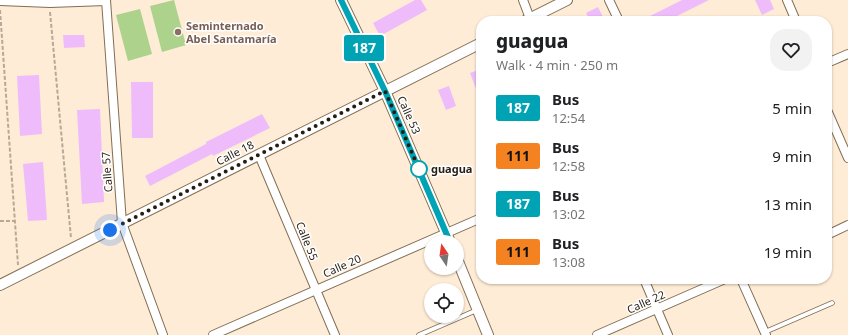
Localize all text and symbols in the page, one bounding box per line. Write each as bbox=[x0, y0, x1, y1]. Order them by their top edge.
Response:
place label: Seminternado Abel Santamaría bbox=[186, 18, 277, 46]
marker: Seminternado Abel Santamaría bbox=[173, 27, 183, 37]
text: guagua bbox=[496, 28, 568, 54]
button: heart bbox=[770, 29, 812, 71]
line badge: 187 bbox=[341, 35, 387, 61]
text: 187 bbox=[352, 38, 376, 57]
text: Walk · 4 min · 250 m bbox=[496, 56, 618, 74]
text: Bus bbox=[552, 89, 579, 109]
street label: Calle 53 bbox=[394, 93, 425, 136]
text: 187 bbox=[506, 98, 530, 117]
text: 5 min bbox=[772, 98, 812, 118]
text: 12:54 bbox=[552, 109, 585, 127]
street label: Calle 18 bbox=[213, 137, 256, 168]
text: Bus bbox=[552, 137, 579, 157]
text: 111 bbox=[506, 146, 530, 165]
text: 9 min bbox=[772, 146, 812, 166]
street label: Calle 57 bbox=[98, 151, 115, 193]
text: 12:58 bbox=[552, 157, 585, 175]
marker: guagua bbox=[410, 160, 428, 178]
place label: guagua bbox=[431, 161, 472, 176]
text: Bus bbox=[552, 185, 579, 205]
text: 187 bbox=[506, 194, 530, 213]
text: 13 min bbox=[764, 194, 812, 214]
text: 13:02 bbox=[552, 205, 585, 223]
street label: Calle 55 bbox=[293, 219, 322, 262]
your location bbox=[100, 220, 120, 240]
text: Bus bbox=[552, 233, 579, 253]
north arrow bbox=[424, 235, 464, 275]
map controls bbox=[424, 235, 464, 323]
text: 111 bbox=[506, 242, 530, 261]
text: 19 min bbox=[764, 242, 812, 262]
street label: Calle 20 bbox=[320, 250, 363, 281]
text: 13:08 bbox=[552, 253, 585, 271]
button: locate bbox=[424, 283, 464, 323]
street label: Calle 22 bbox=[624, 286, 667, 317]

